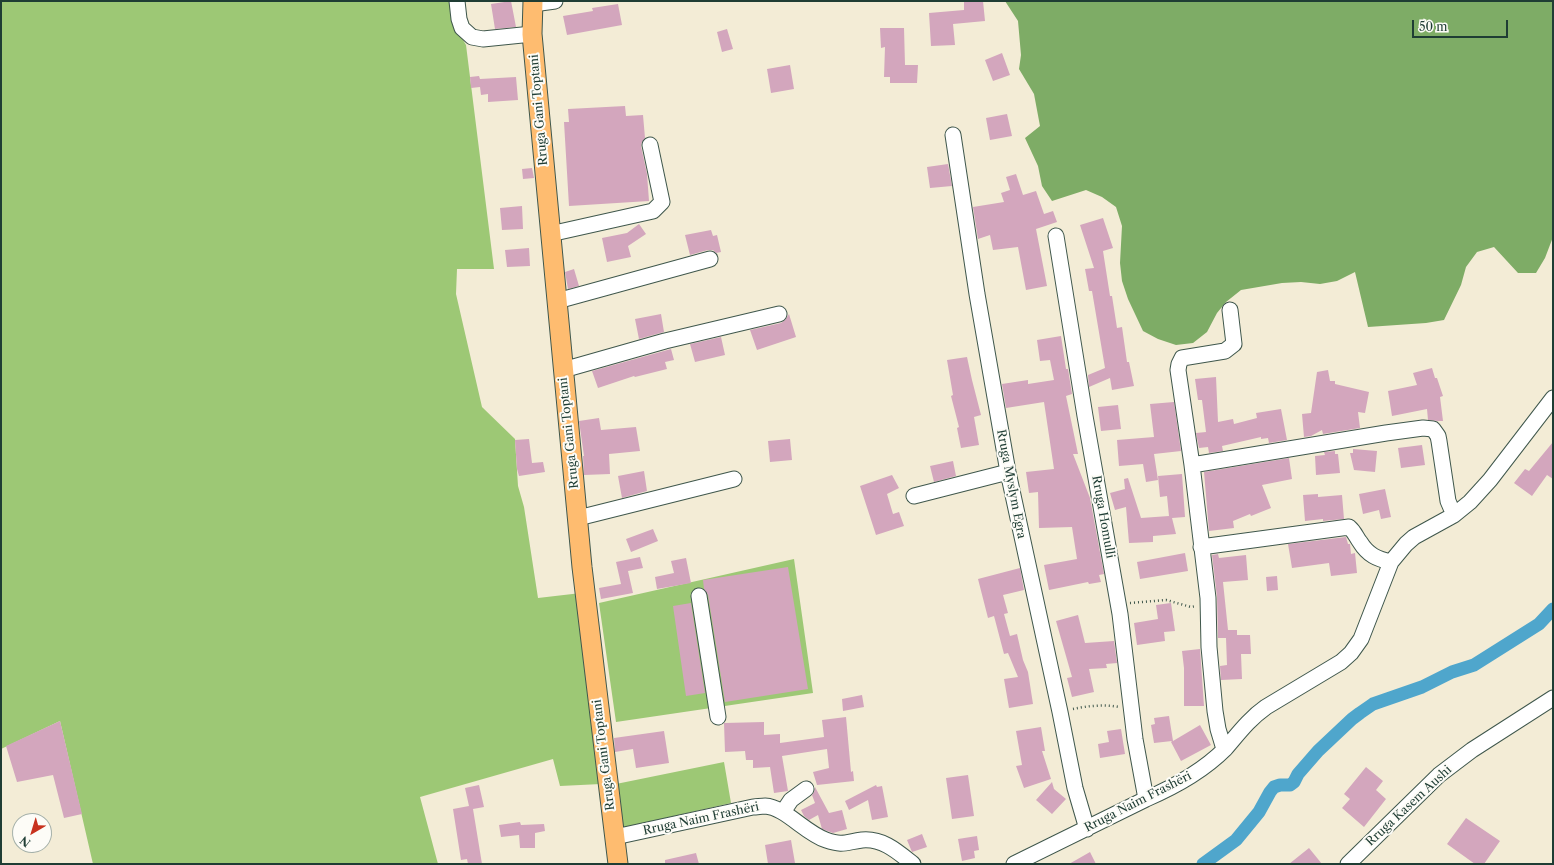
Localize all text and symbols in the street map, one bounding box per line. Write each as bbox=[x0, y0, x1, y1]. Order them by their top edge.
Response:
scale bar bbox=[1414, 12, 1510, 38]
text: 50 m bbox=[1419, 19, 1448, 34]
street label: Rruga Gani Toptani bbox=[527, 54, 551, 166]
street label: Rruga Gani Toptani bbox=[556, 377, 582, 489]
street label: Rruga Myslym Egra bbox=[993, 428, 1029, 540]
street label: Rruga Homulli bbox=[1089, 475, 1117, 559]
street label: Rruga Gani Toptani bbox=[590, 699, 618, 811]
street label: Rruga Kasem Aushi bbox=[1363, 763, 1455, 849]
street label: Rruga Naim Frashëri bbox=[1082, 769, 1194, 835]
street label: Rruga Naim Frashëri bbox=[642, 800, 760, 838]
north arrow bbox=[12, 813, 52, 853]
text: N bbox=[17, 833, 33, 850]

